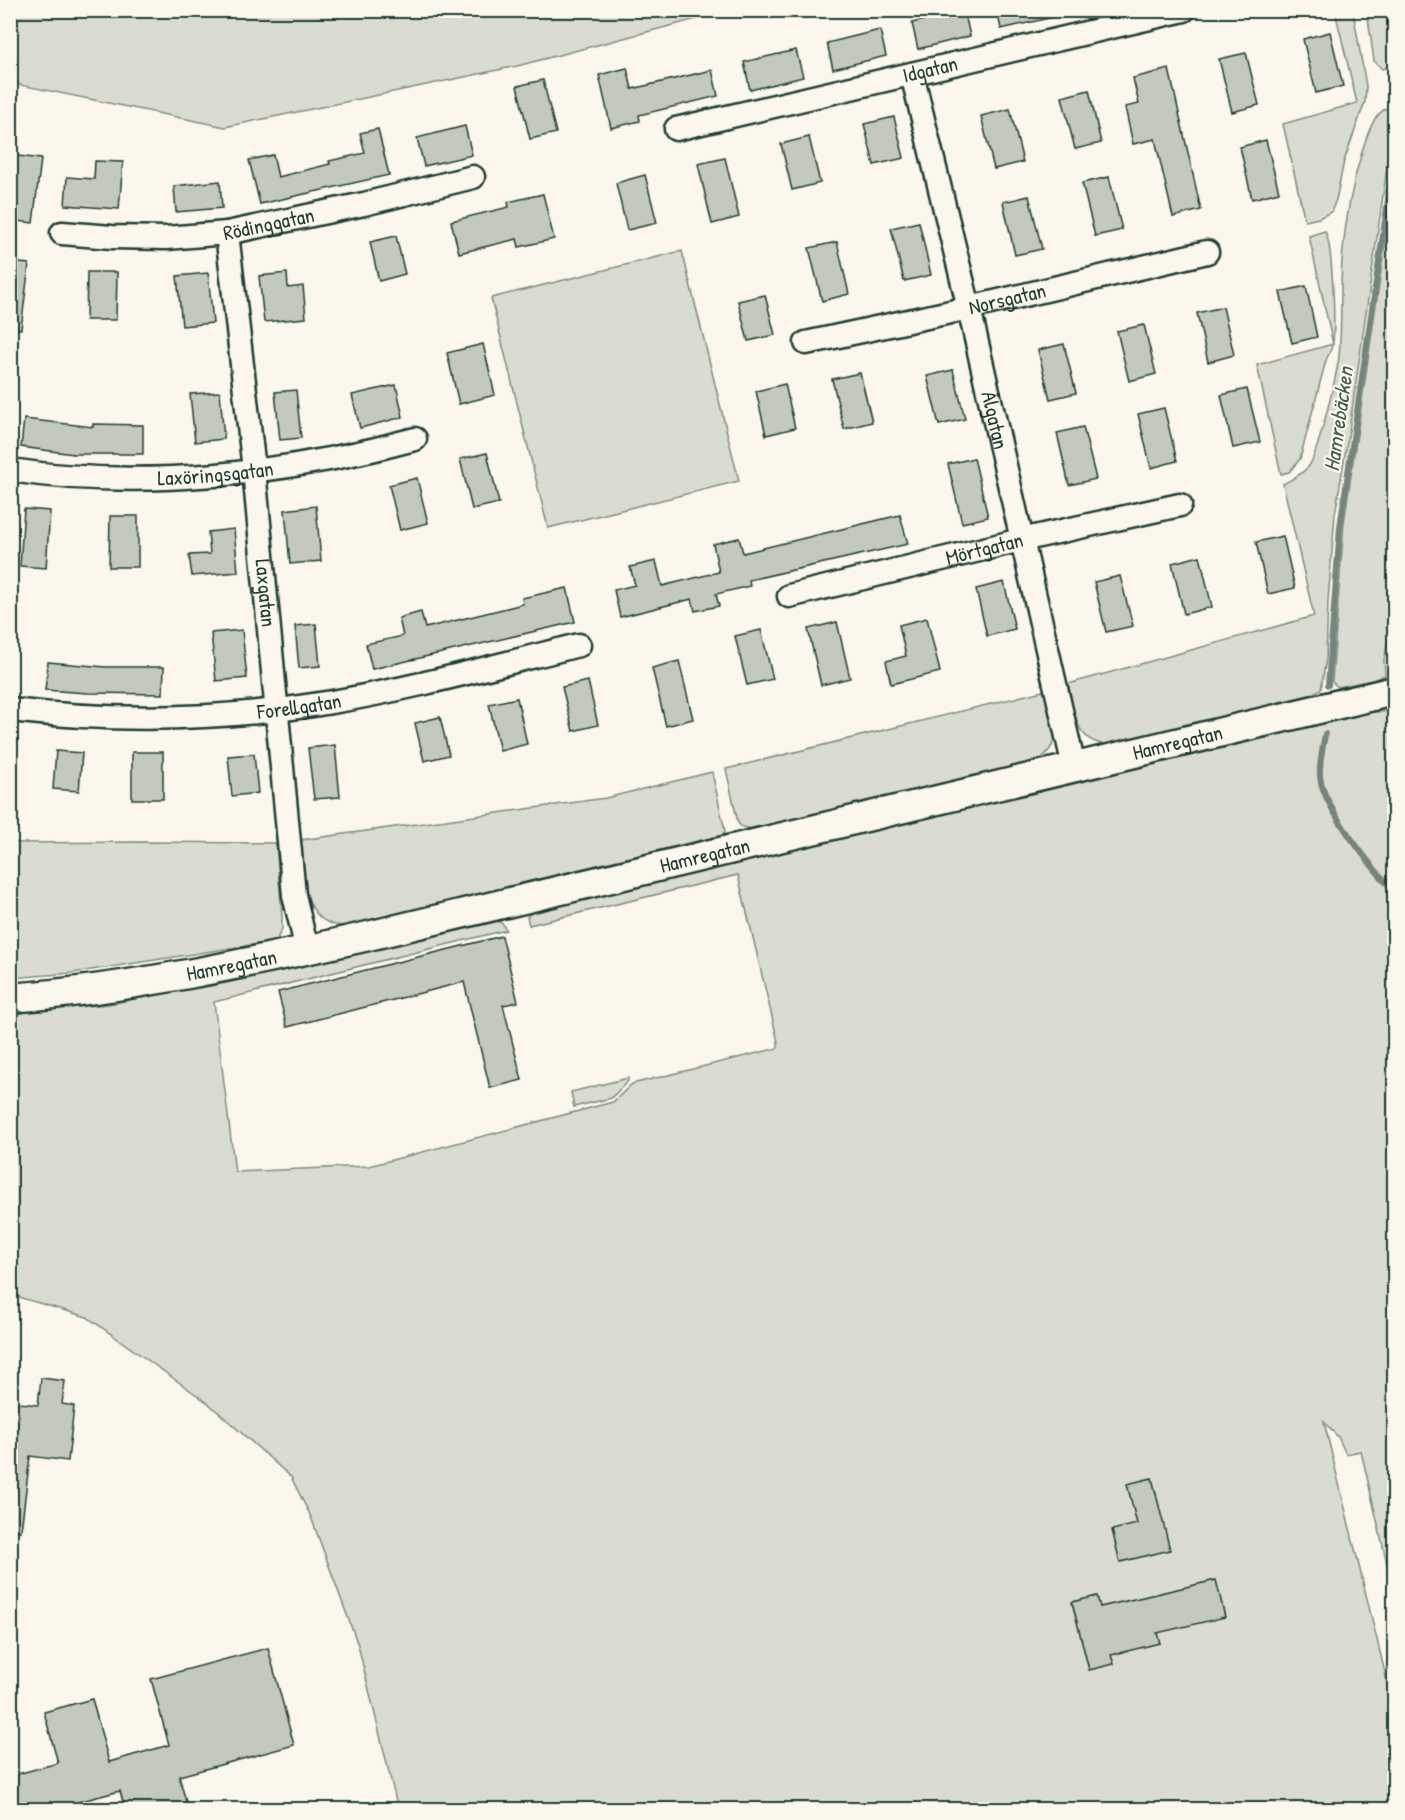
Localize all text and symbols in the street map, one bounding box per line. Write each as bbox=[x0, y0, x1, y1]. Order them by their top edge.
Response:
street label: Idgatan bbox=[900, 49, 960, 89]
street label: Rödinggatan bbox=[220, 200, 317, 247]
street label: Norsgatan bbox=[966, 275, 1049, 322]
water label: Hamrebäcken bbox=[1316, 363, 1360, 473]
street label: Ålgatan bbox=[975, 388, 1016, 452]
street label: Laxöringsgatan bbox=[157, 454, 275, 492]
street label: Mörtgatan bbox=[943, 525, 1026, 572]
street label: Laxgatan bbox=[248, 558, 284, 628]
street label: Forellgatan bbox=[255, 686, 343, 726]
street label: Hamregatan bbox=[1130, 717, 1225, 767]
street label: Hamregatan bbox=[657, 830, 753, 880]
street label: Hamregatan bbox=[184, 942, 279, 988]

